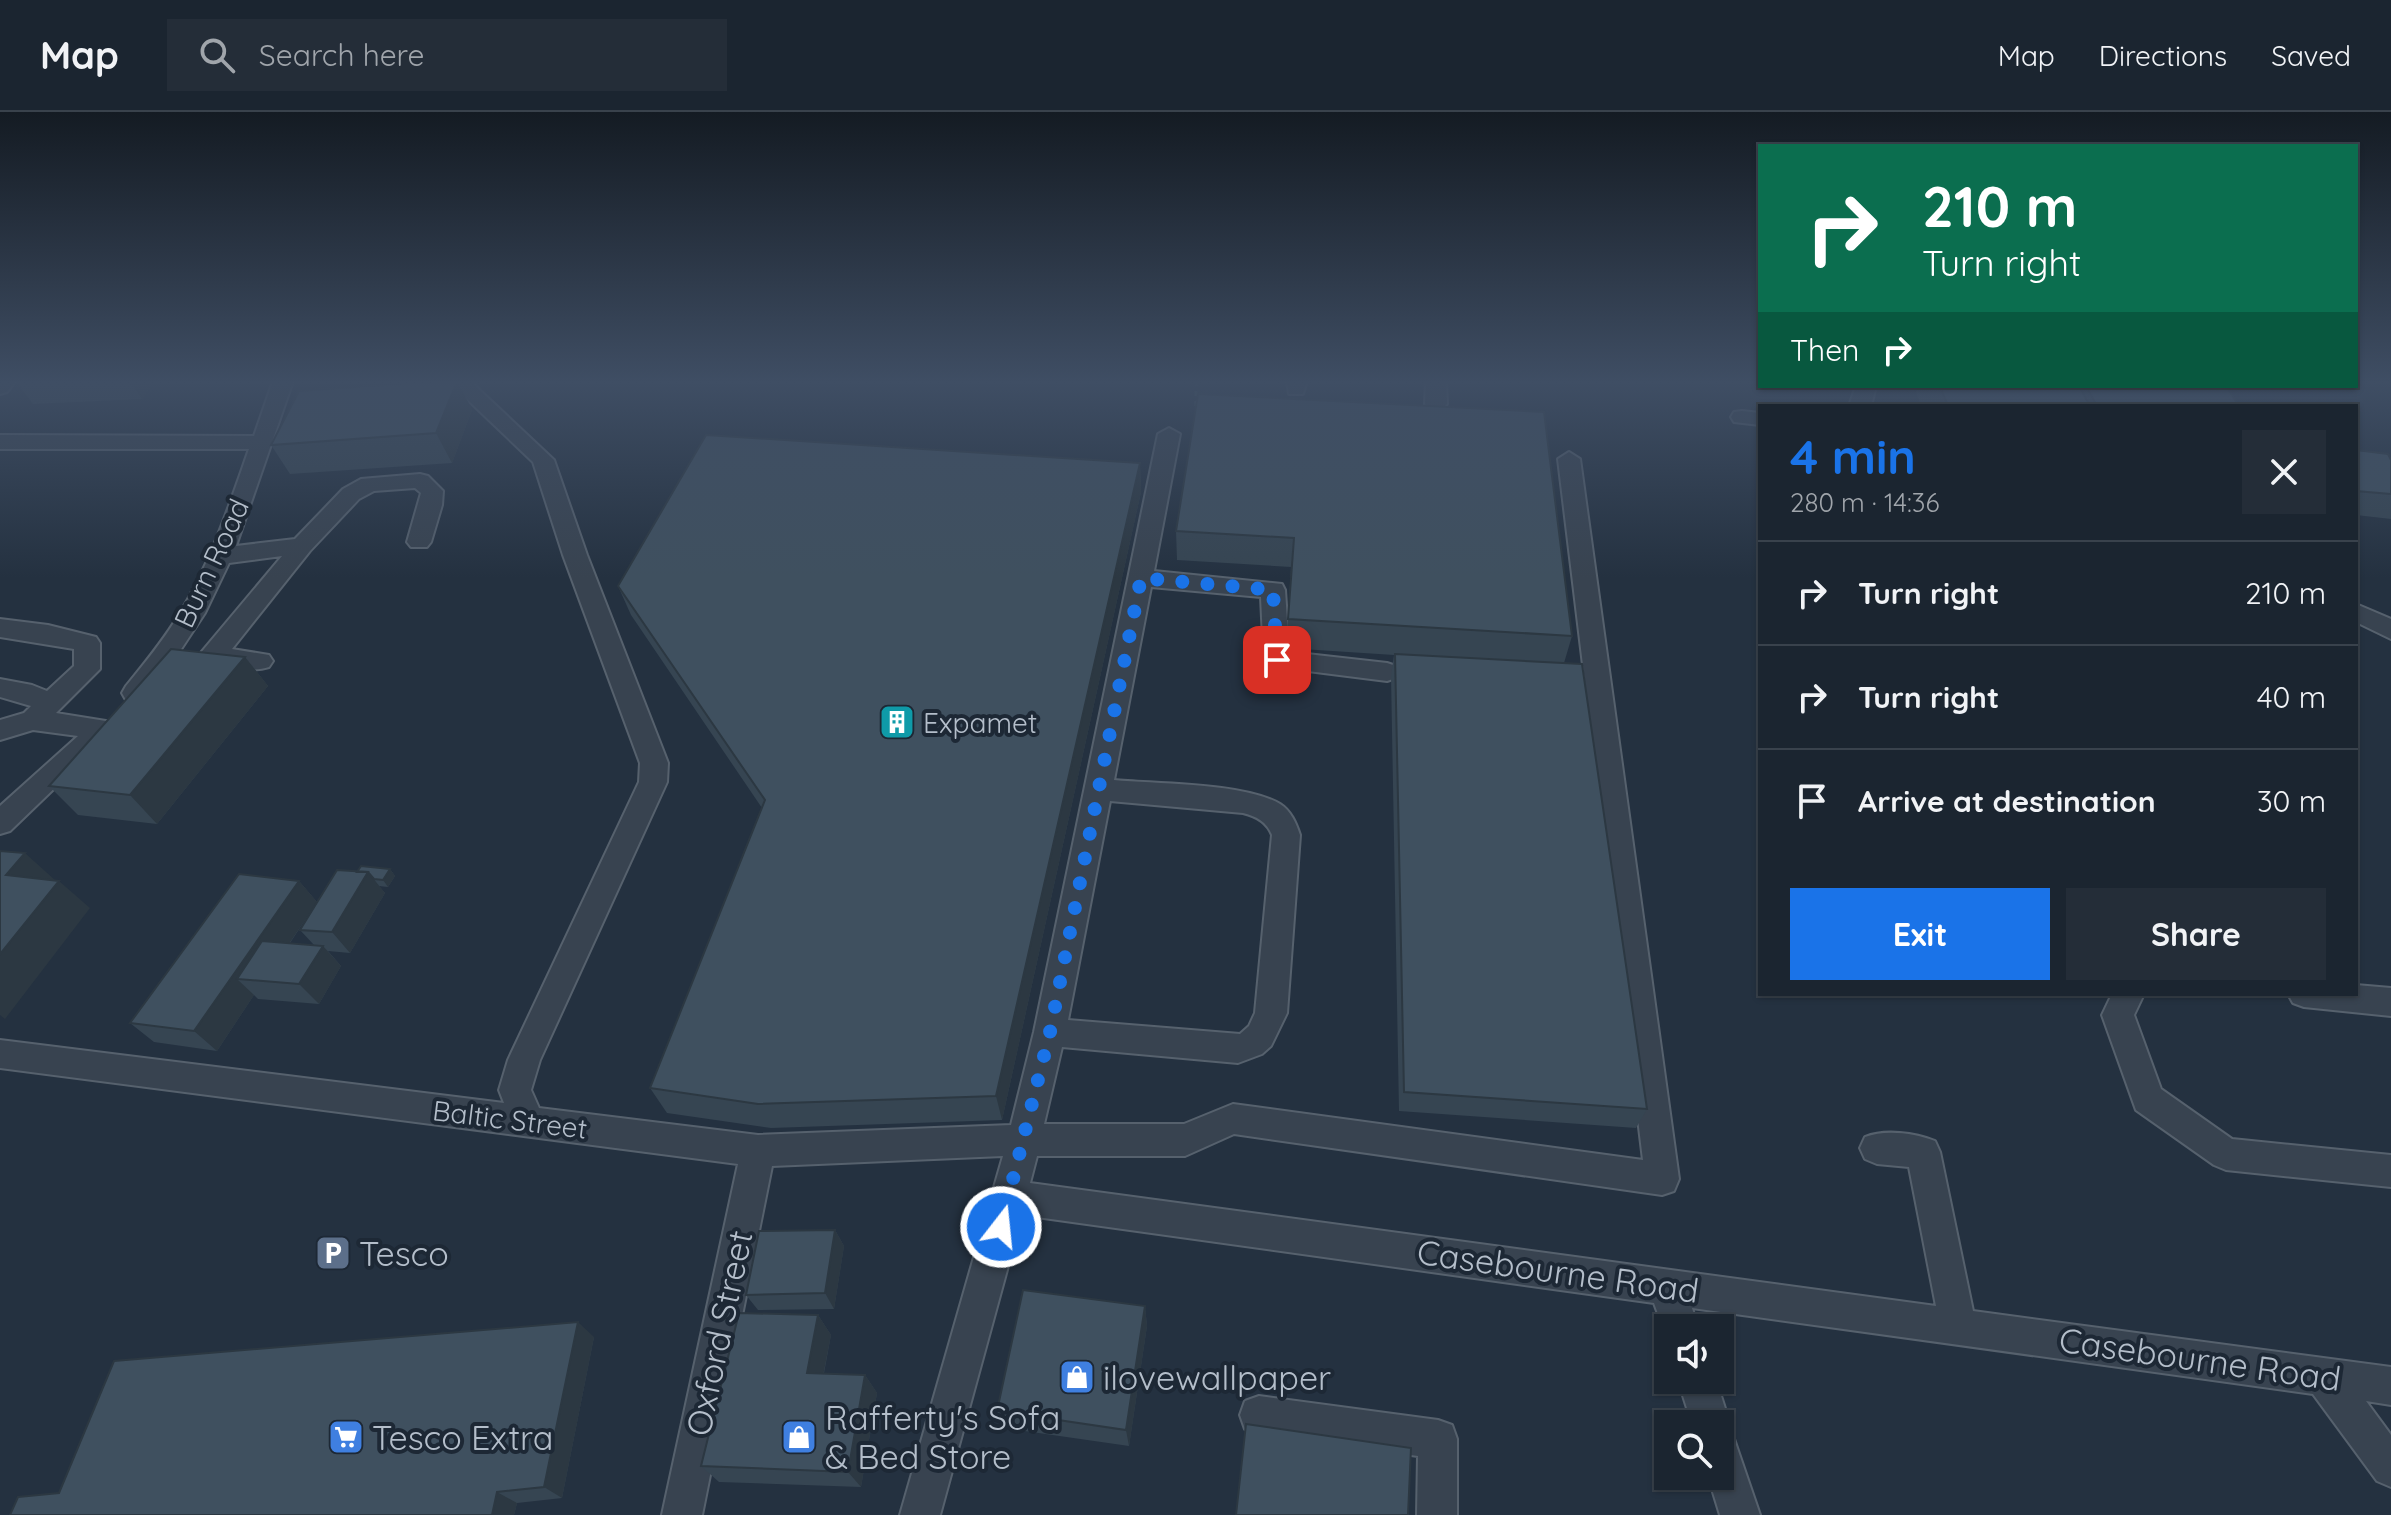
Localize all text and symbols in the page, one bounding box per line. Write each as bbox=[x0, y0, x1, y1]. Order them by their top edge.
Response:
search box bbox=[167, 19, 727, 91]
text: Map bbox=[40, 31, 119, 79]
icon: search bbox=[195, 33, 239, 77]
text: Search here bbox=[259, 36, 424, 74]
text: Map bbox=[1998, 38, 2055, 73]
text: Directions bbox=[2099, 38, 2227, 73]
text: Saved bbox=[2271, 38, 2351, 73]
text: 210 m bbox=[1922, 171, 2077, 241]
icon: right bbox=[1790, 176, 1894, 280]
text: Turn right bbox=[1922, 240, 2081, 285]
icon: right bbox=[1875, 328, 1919, 372]
text: Then bbox=[1790, 331, 1859, 369]
text: 4 min bbox=[1790, 426, 1916, 486]
button: close bbox=[2242, 430, 2326, 514]
text: 280 m · 14:36 bbox=[1790, 486, 1939, 519]
street label: Burn Road bbox=[166, 493, 256, 633]
icon: right bbox=[1790, 571, 1834, 615]
text: Turn right bbox=[1858, 574, 1999, 612]
text: 210 m bbox=[2245, 574, 2326, 612]
pin bbox=[1243, 626, 1311, 694]
icon: arrive bbox=[1255, 638, 1299, 682]
icon: right bbox=[1790, 675, 1834, 719]
text: Turn right bbox=[1858, 678, 1999, 716]
text: 40 m bbox=[2257, 678, 2326, 716]
building icon: Expamet bbox=[878, 703, 916, 741]
place label: Expamet bbox=[923, 705, 1037, 740]
icon: arrive bbox=[1790, 779, 1834, 823]
text: Arrive at destination bbox=[1858, 782, 2156, 820]
text: 30 m bbox=[2257, 782, 2326, 820]
button: Exit bbox=[1790, 888, 2050, 980]
button: Share bbox=[2066, 888, 2326, 980]
street label: Baltic Street bbox=[431, 1092, 589, 1146]
position arrow bbox=[959, 1185, 1043, 1269]
street label: Oxford Street bbox=[676, 1226, 762, 1440]
street label: Casebourne Road bbox=[1414, 1230, 1702, 1312]
place label: Tesco bbox=[359, 1232, 449, 1275]
parking icon: Tesco bbox=[314, 1234, 352, 1272]
map controls bbox=[1654, 1314, 1734, 1490]
button: sound bbox=[1654, 1314, 1734, 1394]
street label: Casebourne Road bbox=[2056, 1318, 2344, 1400]
place label: ilovewallpaper bbox=[1103, 1356, 1331, 1399]
shop icon: ilovewallpaper bbox=[1058, 1358, 1096, 1396]
place label: Rafferty's Sofa & Bed Store bbox=[825, 1396, 1060, 1478]
button: search bbox=[1654, 1410, 1734, 1490]
place label: Tesco Extra bbox=[372, 1416, 553, 1459]
supermarket icon: Tesco Extra bbox=[327, 1418, 365, 1456]
shop icon: Rafferty's Sofa & Bed Store bbox=[780, 1418, 818, 1456]

